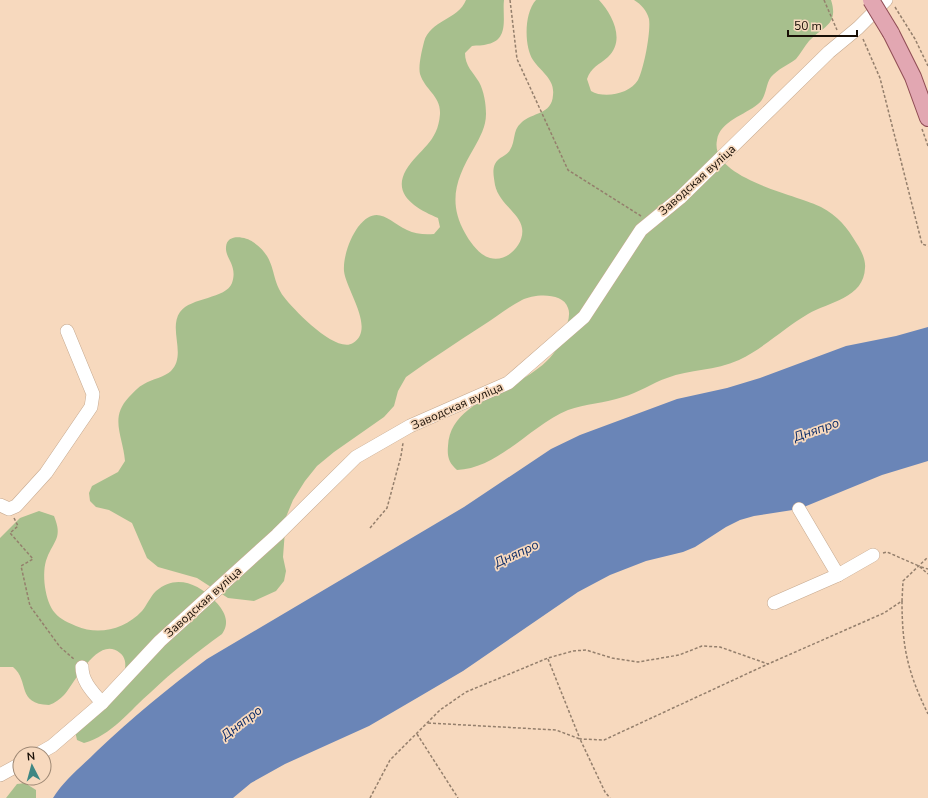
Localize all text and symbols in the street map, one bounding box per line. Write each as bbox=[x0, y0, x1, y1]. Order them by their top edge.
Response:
scale bar bbox=[788, 12, 857, 38]
text: 50 m bbox=[794, 18, 822, 34]
street label: Заводская вуліца bbox=[655, 141, 739, 219]
street label: Заводская вуліца bbox=[409, 379, 505, 433]
water label: Дняпро bbox=[790, 414, 842, 447]
water label: Дняпро bbox=[490, 536, 542, 573]
street label: Заводская вуліца bbox=[161, 563, 245, 641]
water label: Дняпро bbox=[216, 701, 266, 745]
north arrow bbox=[12, 746, 52, 786]
text: N bbox=[26, 749, 36, 764]

